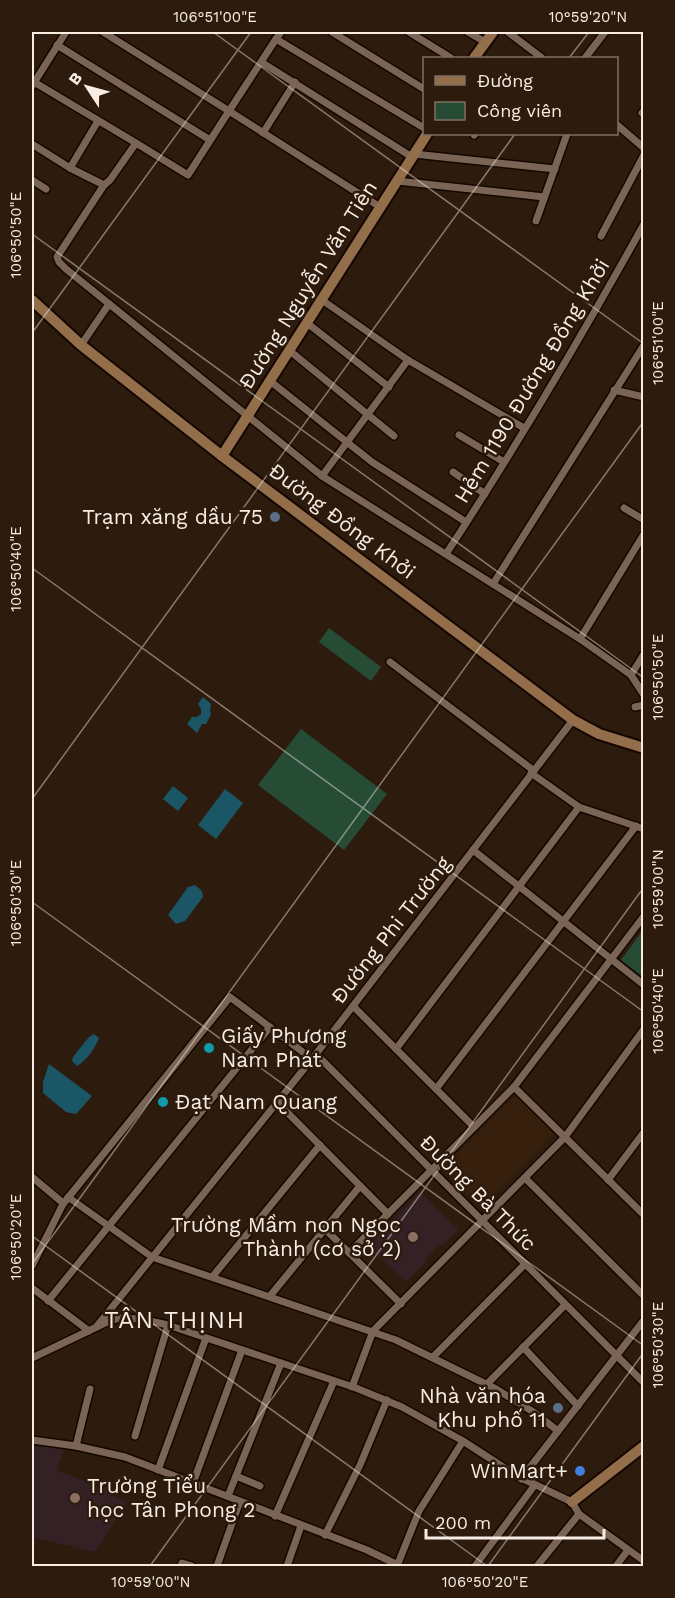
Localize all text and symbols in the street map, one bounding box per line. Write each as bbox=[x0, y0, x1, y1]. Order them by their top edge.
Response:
text: 106°51'00"E bbox=[173, 8, 257, 26]
text: 10°59'20"N bbox=[549, 8, 627, 26]
north arrow bbox=[57, 57, 117, 117]
legend bbox=[423, 57, 618, 135]
text: B bbox=[64, 68, 86, 88]
text: Đường bbox=[477, 70, 533, 91]
text: Công viên bbox=[477, 100, 562, 121]
street label: Đường Nguyễn Văn Tiên bbox=[233, 176, 382, 394]
text: 106°50'50"E bbox=[7, 192, 25, 278]
street label: Hẻm 1190 Đường Đồng Khởi bbox=[449, 254, 614, 507]
text: 106°51'00"E bbox=[649, 301, 667, 385]
street label: Đường Đồng Khởi bbox=[264, 457, 420, 584]
place label: Trạm xăng dầu 75 bbox=[82, 504, 263, 529]
marker: Trạm xăng dầu 75 bbox=[268, 510, 282, 524]
text: 106°50'40"E bbox=[7, 526, 25, 612]
text: 106°50'50"E bbox=[649, 634, 667, 720]
text: 10°59'00"N bbox=[649, 849, 667, 929]
street label: Đường Phi Trường bbox=[325, 850, 456, 1008]
text: 106°50'30"E bbox=[7, 860, 25, 946]
text: 106°50'40"E bbox=[649, 968, 667, 1054]
place label: Giấy Phương Nam Phát bbox=[221, 1023, 347, 1072]
marker: Giấy Phương Nam Phát bbox=[202, 1041, 216, 1055]
place label: Đạt Nam Quang bbox=[175, 1089, 338, 1114]
marker: Đạt Nam Quang bbox=[156, 1095, 170, 1109]
street label: Đường Bà Thức bbox=[415, 1129, 542, 1256]
text: 106°50'20"E bbox=[7, 1194, 25, 1280]
place label: Trường Mầm non Ngọc Thành (cơ sở 2) bbox=[171, 1212, 401, 1261]
marker: Trường Mầm non Ngọc Thành (cơ sở 2) bbox=[406, 1230, 420, 1244]
text: 106°50'30"E bbox=[649, 1302, 667, 1388]
district label: TÂN THỊNH bbox=[104, 1306, 246, 1334]
place label: Nhà văn hóa Khu phố 11 bbox=[419, 1383, 546, 1432]
marker: Nhà văn hóa Khu phố 11 bbox=[551, 1401, 565, 1415]
place label: WinMart+ bbox=[470, 1458, 568, 1483]
marker: WinMart+ bbox=[573, 1464, 587, 1478]
place label: Trường Tiểu học Tân Phong 2 bbox=[87, 1473, 256, 1522]
marker: Trường Tiểu học Tân Phong 2 bbox=[68, 1491, 82, 1505]
scale bar bbox=[426, 1502, 604, 1540]
text: 200 m bbox=[435, 1512, 491, 1533]
text: 10°59'00"N bbox=[111, 1573, 191, 1591]
text: 106°50'20"E bbox=[442, 1573, 528, 1591]

